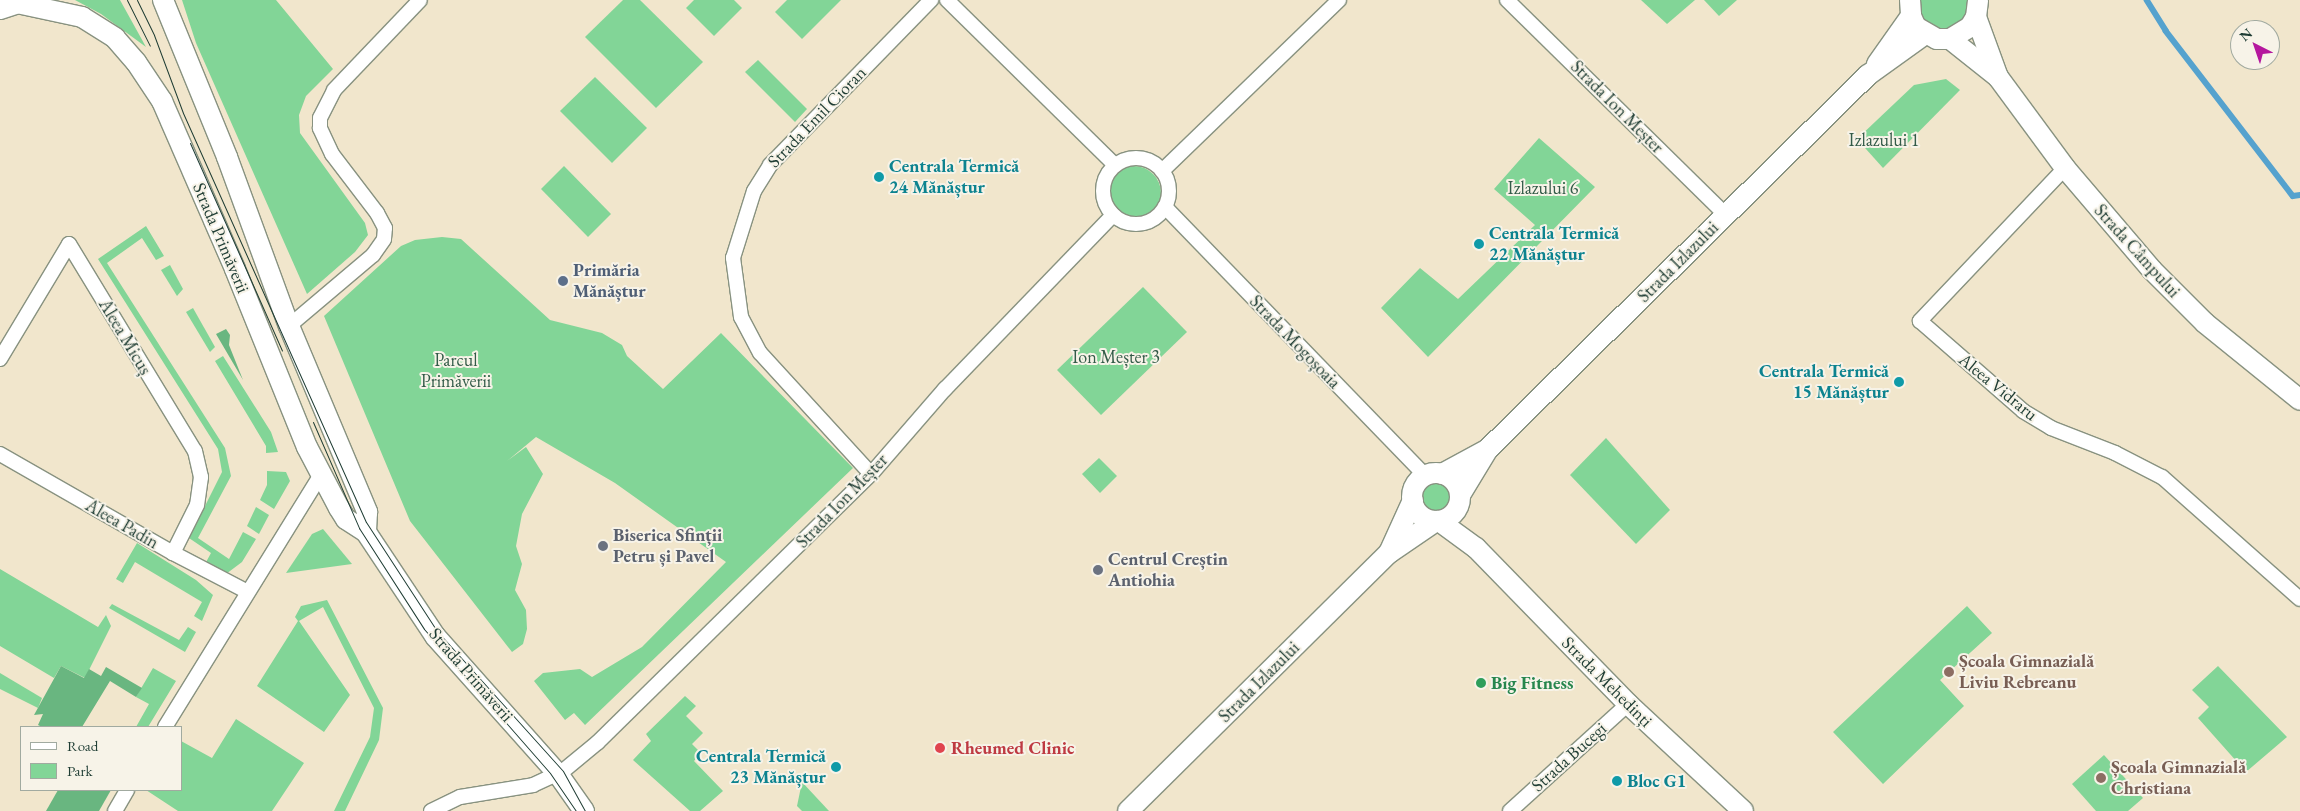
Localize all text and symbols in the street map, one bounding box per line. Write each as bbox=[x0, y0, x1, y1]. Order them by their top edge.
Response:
north arrow bbox=[2230, 20, 2280, 70]
text: N bbox=[2236, 24, 2256, 45]
street label: Strada Ion Meșter bbox=[1566, 56, 1668, 158]
street label: Strada Emil Cioran bbox=[763, 62, 871, 172]
park label: Izlazului 1 bbox=[1849, 129, 1919, 151]
place label: Centrala Termică 24 Mănăștur bbox=[889, 156, 1019, 198]
marker: Centrala Termică 24 Mănăștur bbox=[873, 171, 885, 183]
park label: Izlazului 6 bbox=[1508, 177, 1578, 199]
street label: Strada Primăverii bbox=[188, 180, 254, 296]
street label: Strada Câmpului bbox=[2089, 200, 2185, 302]
street label: Strada Izlazului bbox=[1633, 217, 1723, 307]
place label: Centrala Termică 22 Mănăștur bbox=[1489, 223, 1619, 266]
marker: Centrala Termică 22 Mănăștur bbox=[1473, 238, 1485, 250]
place label: Primăria Mănăștur bbox=[573, 260, 646, 302]
marker: Primăria Mănăștur bbox=[557, 275, 569, 287]
street label: Strada Mogoșoaia bbox=[1245, 291, 1345, 393]
street label: Aleea Micuș bbox=[94, 295, 156, 379]
park label: Ion Meșter 3 bbox=[1072, 346, 1160, 368]
street label: Aleea Vidraru bbox=[1954, 349, 2042, 425]
park label: Parcul Primăverii bbox=[421, 350, 491, 392]
place label: Centrala Termică 15 Mănăștur bbox=[1759, 361, 1889, 404]
marker: Centrala Termică 15 Mănăștur bbox=[1893, 376, 1905, 388]
street label: Strada Ion Meșter bbox=[792, 449, 892, 553]
street label: Aleea Padin bbox=[82, 494, 162, 554]
place label: Biserica Sfinții Petru și Pavel bbox=[613, 525, 722, 568]
marker: Biserica Sfinții Petru și Pavel bbox=[597, 540, 609, 552]
place label: Centrul Creștin Antiohia bbox=[1108, 549, 1228, 592]
marker: Centrul Creștin Antiohia bbox=[1092, 564, 1104, 576]
street label: Strada Primăverii bbox=[424, 624, 518, 726]
street label: Strada Mehedinți bbox=[1557, 632, 1657, 732]
street label: Strada Izlazului bbox=[1214, 637, 1304, 727]
place label: Școala Gimnazială Liviu Rebreanu bbox=[1959, 651, 2094, 694]
marker: Școala Gimnazială Liviu Rebreanu bbox=[1943, 666, 1955, 678]
place label: Big Fitness bbox=[1491, 672, 1573, 694]
marker: Big Fitness bbox=[1475, 677, 1487, 689]
street label: Strada Bucegi bbox=[1527, 718, 1611, 796]
legend bbox=[20, 726, 182, 791]
text: Road bbox=[67, 736, 98, 755]
place label: Rheumed Clinic bbox=[951, 737, 1074, 759]
marker: Rheumed Clinic bbox=[933, 741, 947, 755]
place label: Centrala Termică 23 Mănăștur bbox=[696, 746, 826, 789]
place label: Școala Gimnazială Christiana bbox=[2111, 757, 2246, 800]
text: Park bbox=[67, 761, 93, 780]
marker: Centrala Termică 23 Mănăștur bbox=[830, 761, 842, 773]
place label: Bloc G1 bbox=[1627, 770, 1686, 792]
marker: Școala Gimnazială Christiana bbox=[2095, 772, 2107, 784]
marker: Bloc G1 bbox=[1611, 775, 1623, 787]

